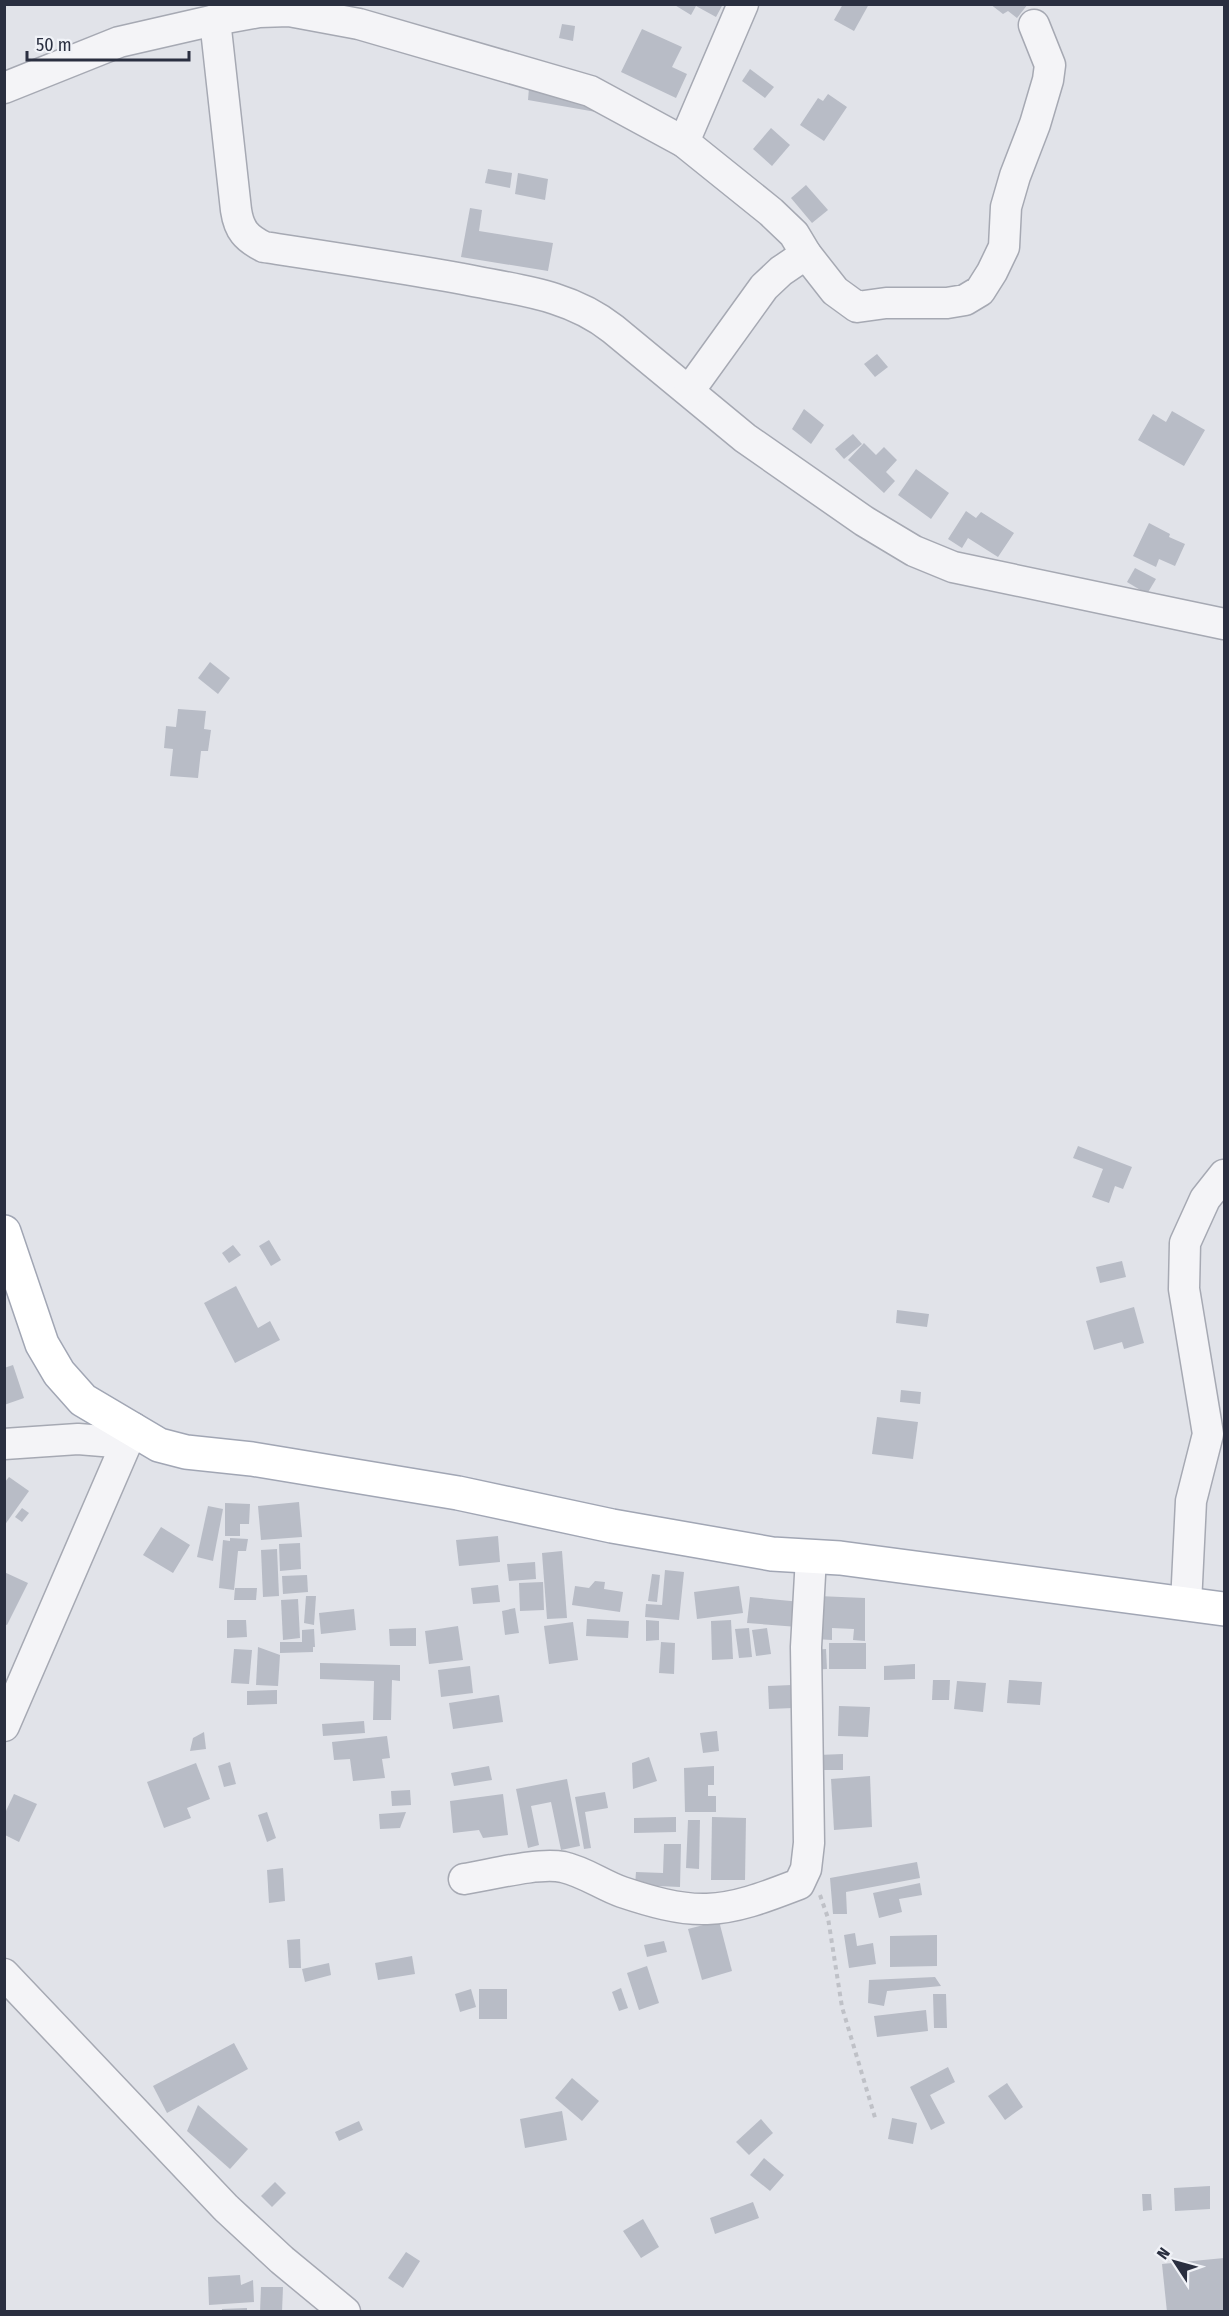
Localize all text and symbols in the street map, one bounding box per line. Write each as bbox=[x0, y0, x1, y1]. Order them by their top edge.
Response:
scale bar bbox=[27, 24, 189, 62]
text: 50 m bbox=[36, 34, 72, 56]
north arrow bbox=[1145, 2232, 1205, 2292]
text: N bbox=[1153, 2244, 1174, 2263]

